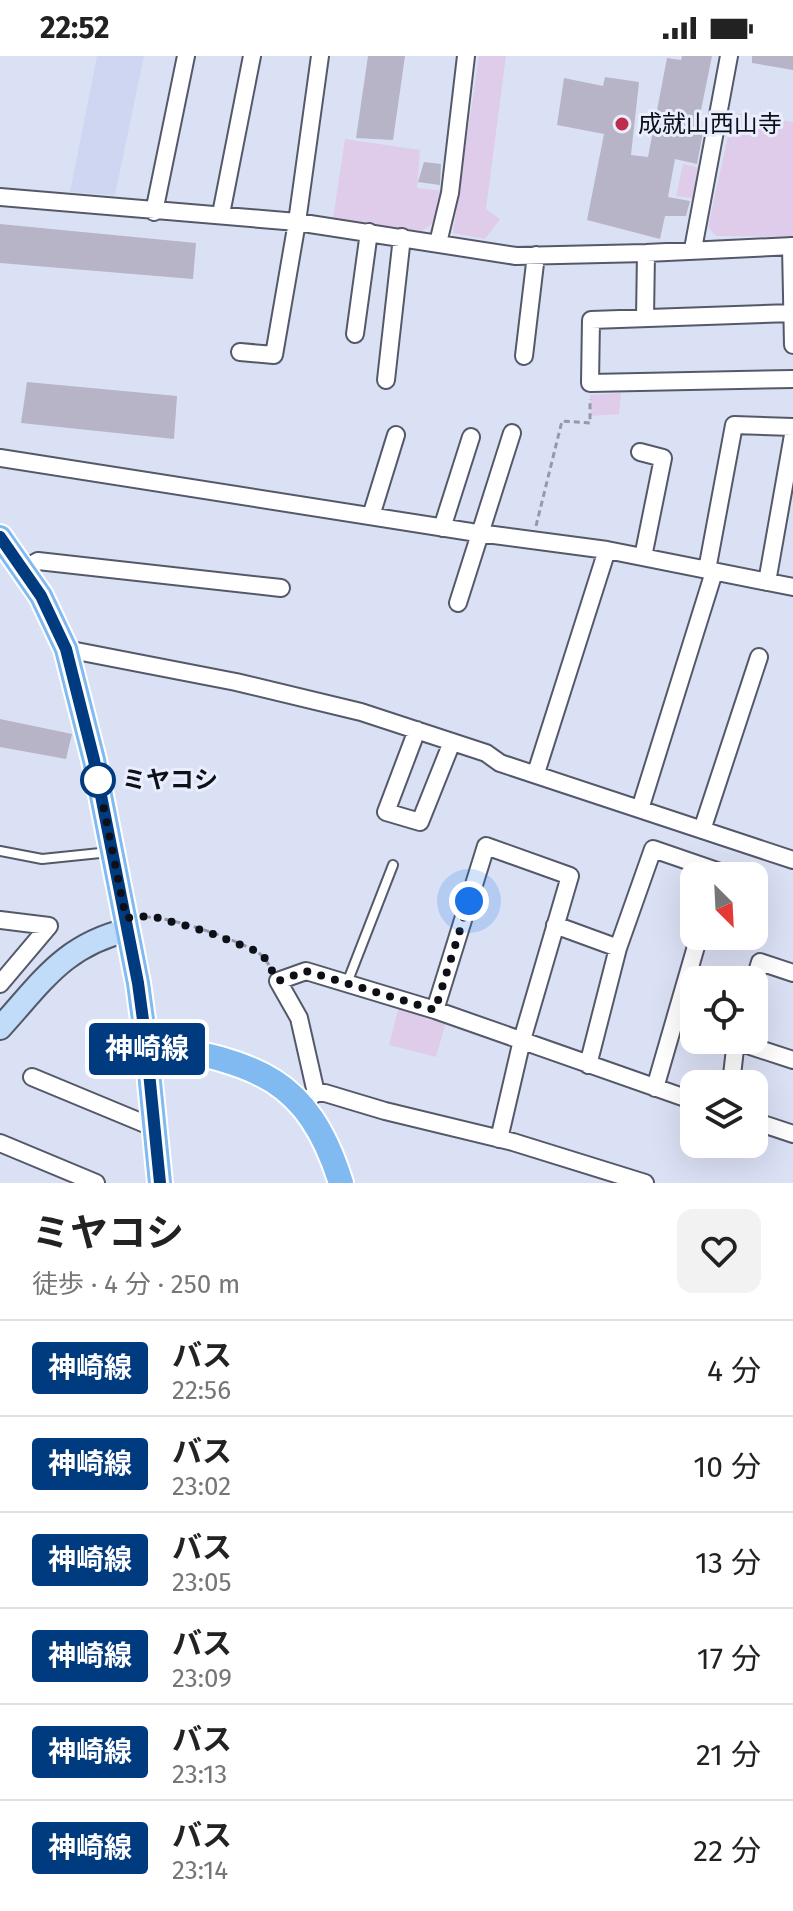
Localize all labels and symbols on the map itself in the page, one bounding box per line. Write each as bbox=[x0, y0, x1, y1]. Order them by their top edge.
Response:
place label: 成就山西山寺 bbox=[638, 110, 782, 138]
marker: 成就山西山寺 bbox=[613, 115, 631, 133]
marker: ミヤコシ bbox=[81, 763, 115, 797]
place label: ミヤコシ bbox=[122, 766, 218, 794]
north arrow bbox=[680, 862, 768, 950]
your location bbox=[449, 881, 489, 921]
line badge: 神崎線 bbox=[101, 1023, 193, 1075]

